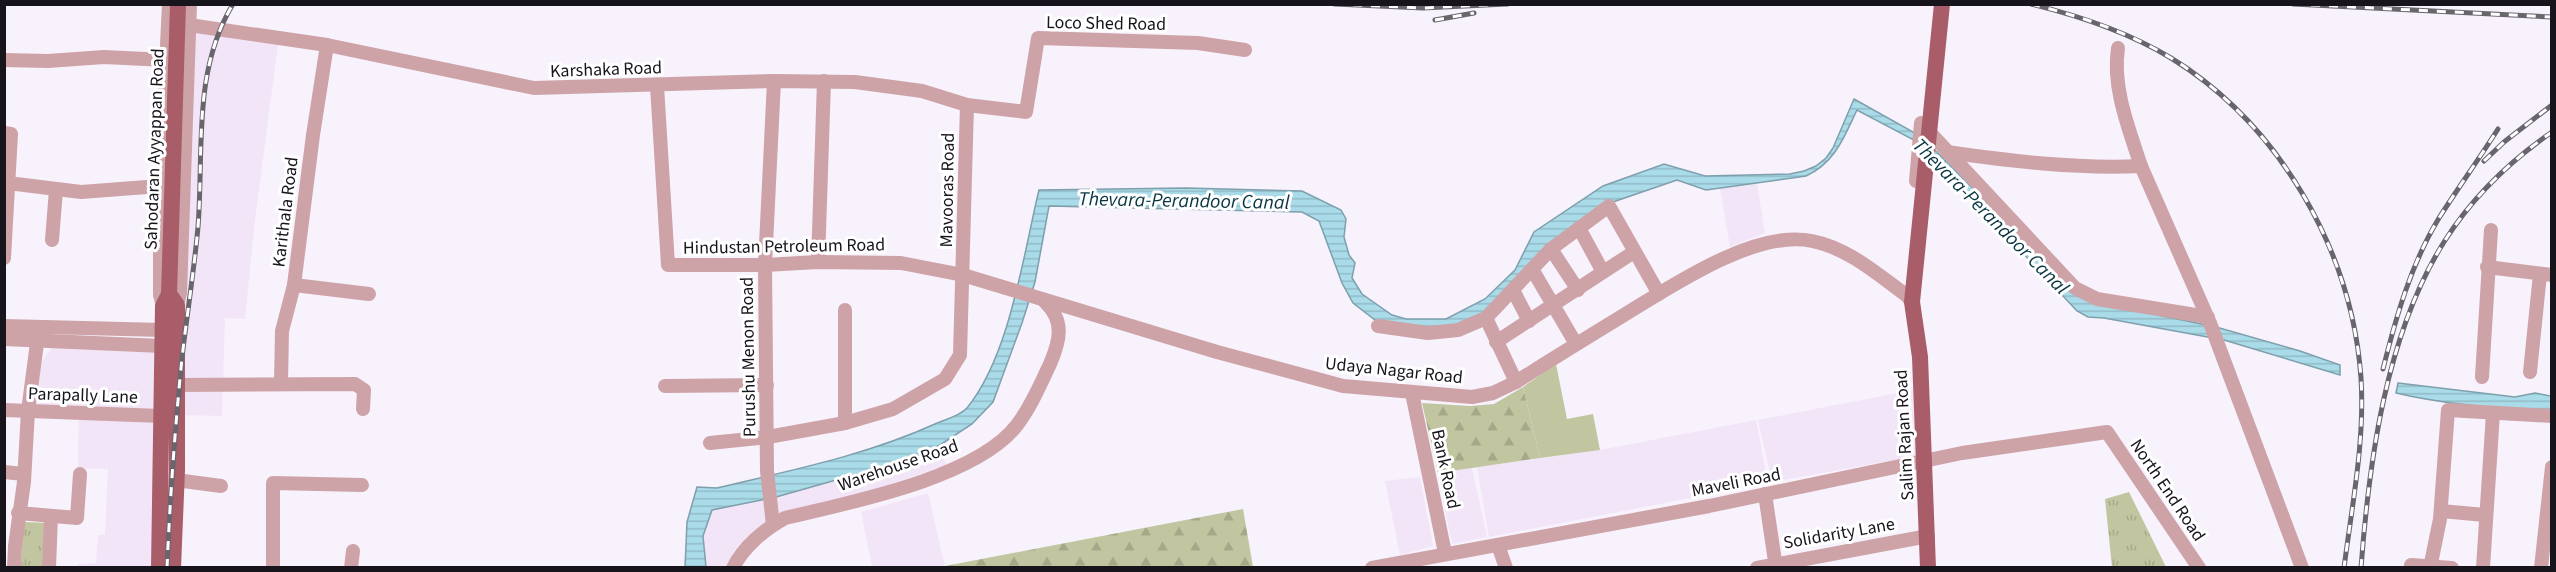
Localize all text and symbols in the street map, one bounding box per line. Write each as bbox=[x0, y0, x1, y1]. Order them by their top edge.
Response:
street label: Loco Shed Road bbox=[1046, 10, 1166, 37]
street label: Sahodaran Ayyappan Road bbox=[138, 48, 171, 250]
street label: Karshaka Road bbox=[550, 55, 662, 84]
street label: Mavooras Road bbox=[934, 132, 961, 248]
water label: Thevara-Perandoor Canal bbox=[1906, 132, 2075, 301]
street label: Karithala Road bbox=[266, 155, 305, 269]
water label: Thevara-Perandoor Canal bbox=[1078, 185, 1290, 217]
street label: Hindustan Petroleum Road bbox=[683, 232, 885, 261]
street label: Purushu Menon Road bbox=[735, 277, 762, 437]
street label: Udaya Nagar Road bbox=[1324, 351, 1464, 390]
street label: Salim Rajan Road bbox=[1889, 369, 1920, 501]
street label: Parapally Lane bbox=[28, 381, 138, 410]
street label: Bank Road bbox=[1425, 427, 1466, 511]
street label: Warehouse Road bbox=[835, 433, 962, 498]
street label: North End Road bbox=[2124, 434, 2211, 546]
street label: Maveli Road bbox=[1689, 462, 1783, 503]
street label: Solidarity Lane bbox=[1781, 511, 1897, 556]

